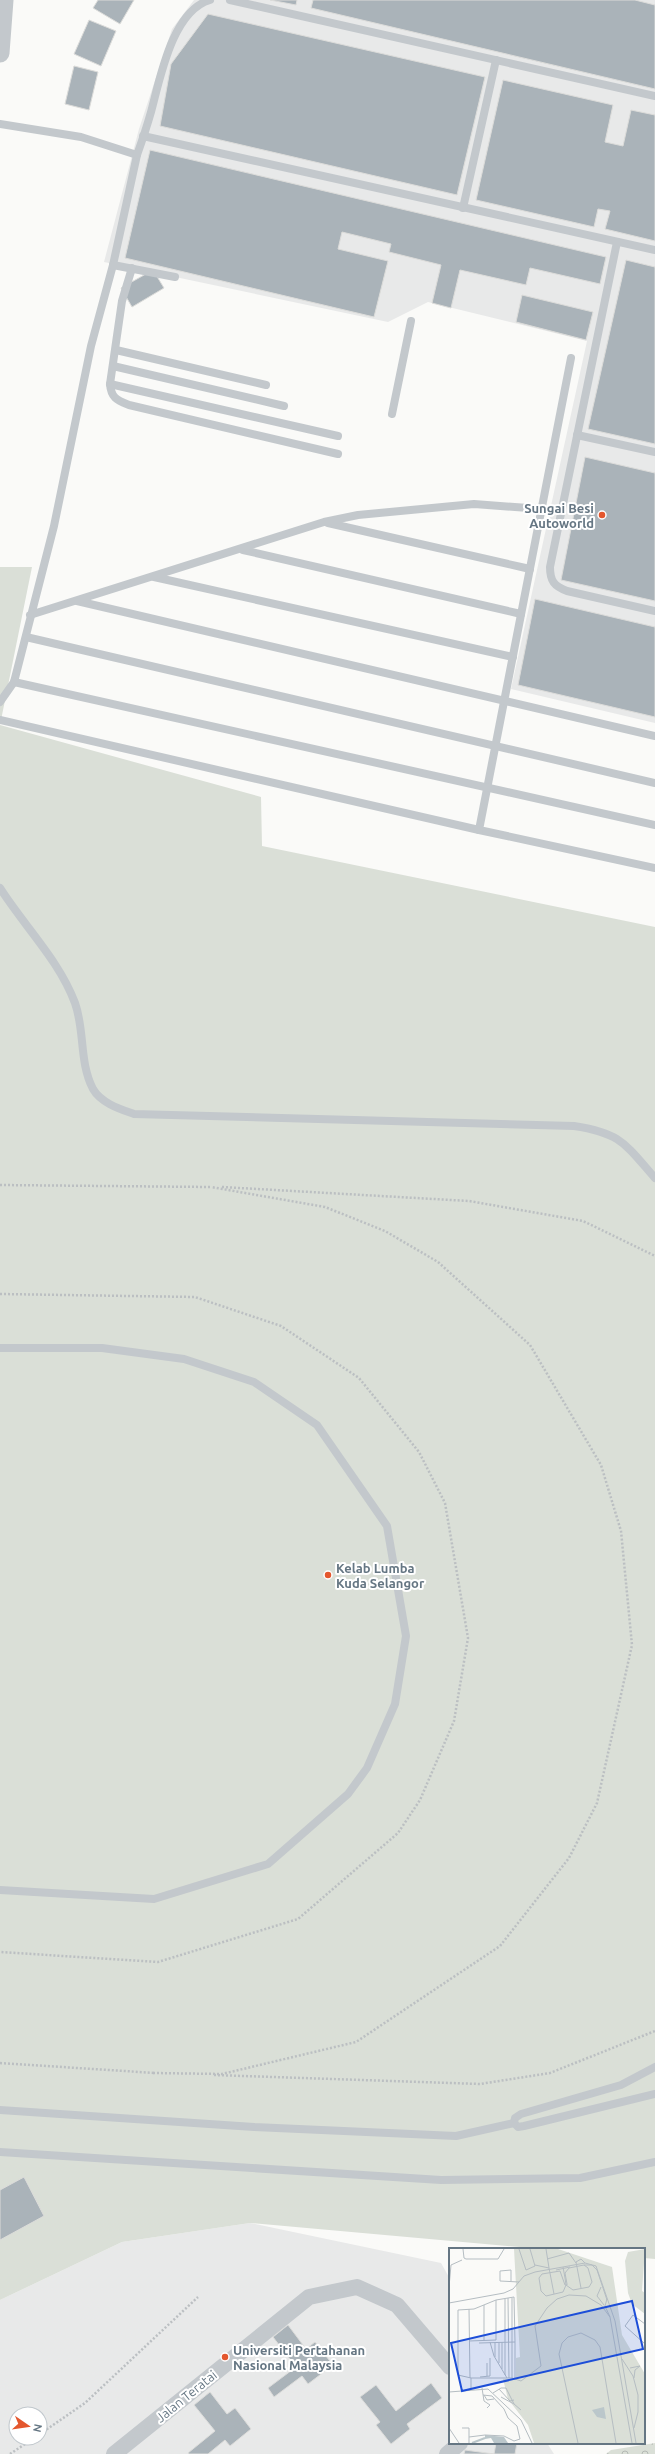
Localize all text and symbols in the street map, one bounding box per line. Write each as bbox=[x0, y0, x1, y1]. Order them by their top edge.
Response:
place label: Sungai Besi Autoworld bbox=[524, 501, 594, 530]
marker: Sungai Besi Autoworld bbox=[597, 510, 607, 520]
place label: Kelab Lumba Kuda Selangor bbox=[336, 1561, 425, 1590]
marker: Kelab Lumba Kuda Selangor bbox=[323, 1570, 333, 1580]
inset map bbox=[449, 2248, 645, 2444]
place label: Universiti Pertahanan Nasional Malaysia bbox=[233, 2343, 365, 2372]
marker: Universiti Pertahanan Nasional Malaysia bbox=[220, 2352, 230, 2362]
street label: Jalan Teratai bbox=[153, 2367, 219, 2425]
north arrow bbox=[8, 2406, 48, 2446]
text: N bbox=[31, 2423, 45, 2434]

